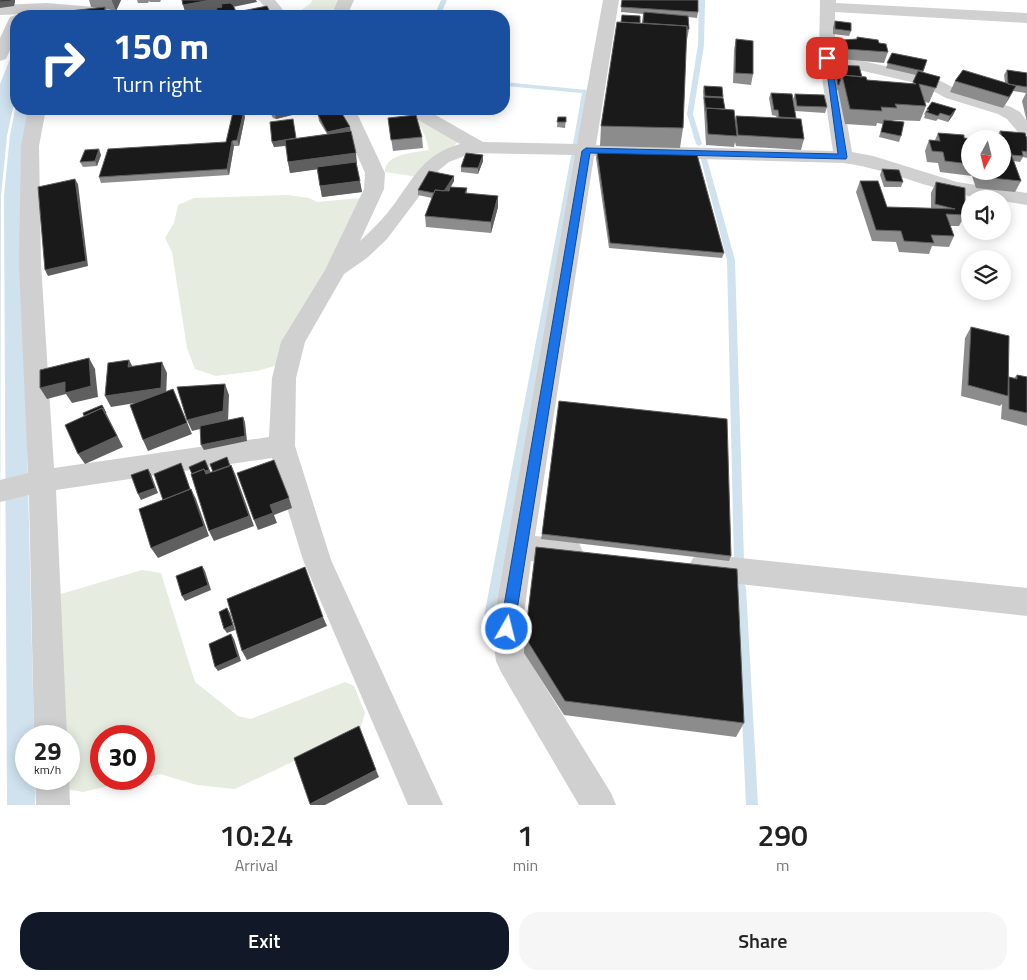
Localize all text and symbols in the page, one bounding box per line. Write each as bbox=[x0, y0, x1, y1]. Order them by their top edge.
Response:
text: 150 m bbox=[113, 19, 209, 73]
icon: right bbox=[30, 30, 95, 95]
pin bbox=[806, 37, 848, 79]
icon: arrive bbox=[813, 44, 841, 72]
text: Turn right bbox=[113, 67, 202, 101]
north arrow bbox=[961, 130, 1011, 180]
map controls bbox=[961, 130, 1011, 300]
button: sound bbox=[961, 190, 1011, 240]
button: layers bbox=[961, 250, 1011, 300]
position arrow bbox=[480, 602, 532, 654]
speed limit sign: 30 bbox=[90, 725, 155, 790]
text: 29 bbox=[33, 732, 62, 770]
text: km/h bbox=[34, 760, 61, 779]
text: 10:24 bbox=[219, 812, 294, 858]
text: 1 bbox=[517, 812, 534, 858]
text: 290 bbox=[757, 812, 808, 858]
text: Arrival bbox=[235, 853, 278, 877]
text: min bbox=[513, 853, 538, 877]
text: m bbox=[776, 853, 789, 877]
button: Exit bbox=[20, 912, 509, 970]
button: Share bbox=[519, 912, 1007, 970]

